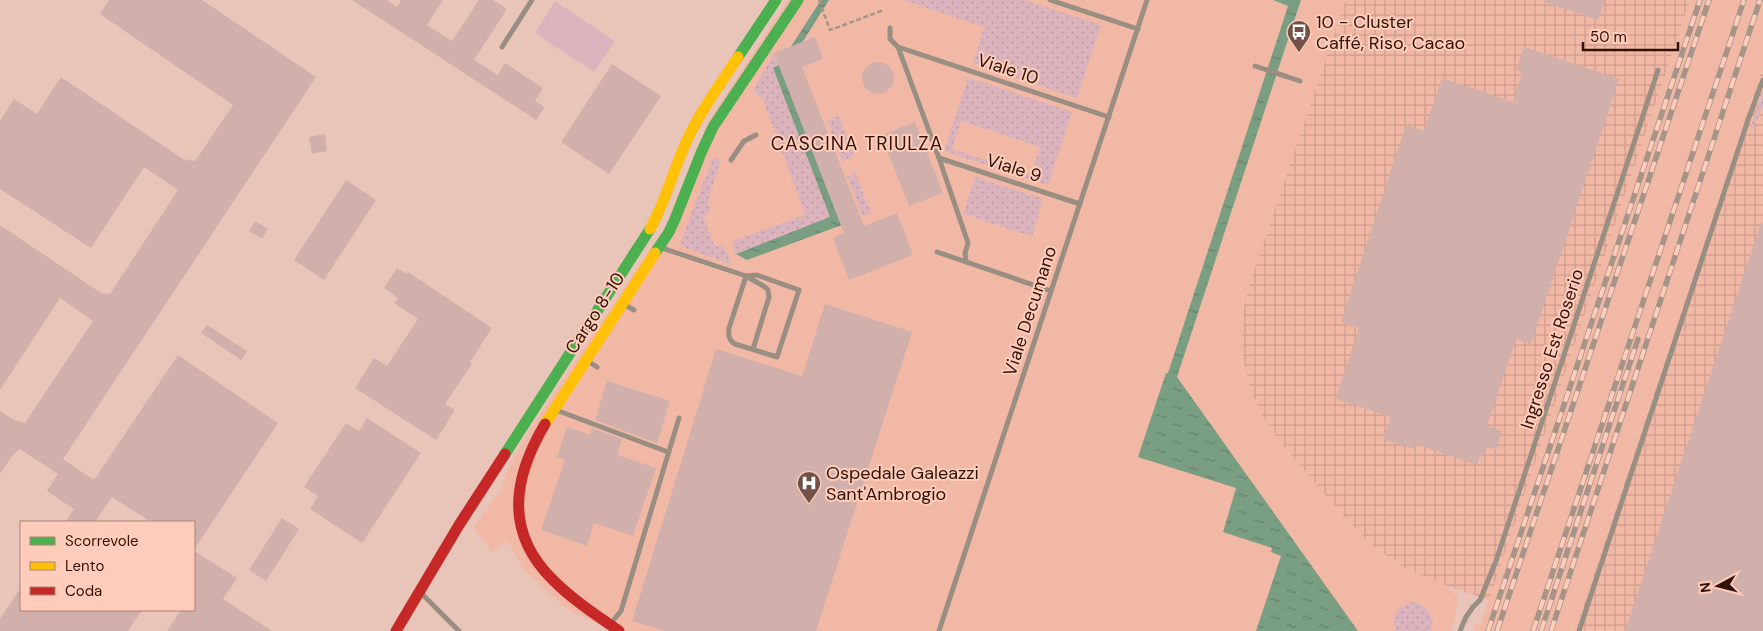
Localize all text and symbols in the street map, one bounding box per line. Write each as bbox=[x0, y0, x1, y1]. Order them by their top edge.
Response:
place label: 10 - Cluster Caffé, Riso, Cacao bbox=[1316, 10, 1465, 55]
bus stop icon: 10 - Cluster Caffé, Riso, Cacao bbox=[1286, 19, 1312, 53]
scale bar bbox=[1583, 20, 1678, 52]
text: 50 m bbox=[1590, 27, 1627, 47]
street label: Viale 10 bbox=[974, 48, 1042, 90]
district label: CASCINA TRIULZA bbox=[771, 131, 943, 156]
street label: Viale 9 bbox=[983, 148, 1045, 188]
street label: Viale Decumano bbox=[998, 243, 1062, 379]
street label: Ingresso Est Roserio bbox=[1515, 266, 1589, 432]
street label: Cargo 8-10 bbox=[560, 268, 630, 358]
place label: Ospedale Galeazzi Sant'Ambrogio bbox=[826, 461, 979, 506]
hospital icon: Ospedale Galeazzi Sant'Ambrogio bbox=[796, 470, 822, 504]
legend bbox=[20, 521, 195, 611]
text: Scorrevole bbox=[65, 531, 139, 551]
text: Lento bbox=[65, 556, 104, 576]
north arrow bbox=[1693, 561, 1743, 611]
text: Coda bbox=[65, 581, 102, 601]
text: N bbox=[1696, 581, 1715, 594]

